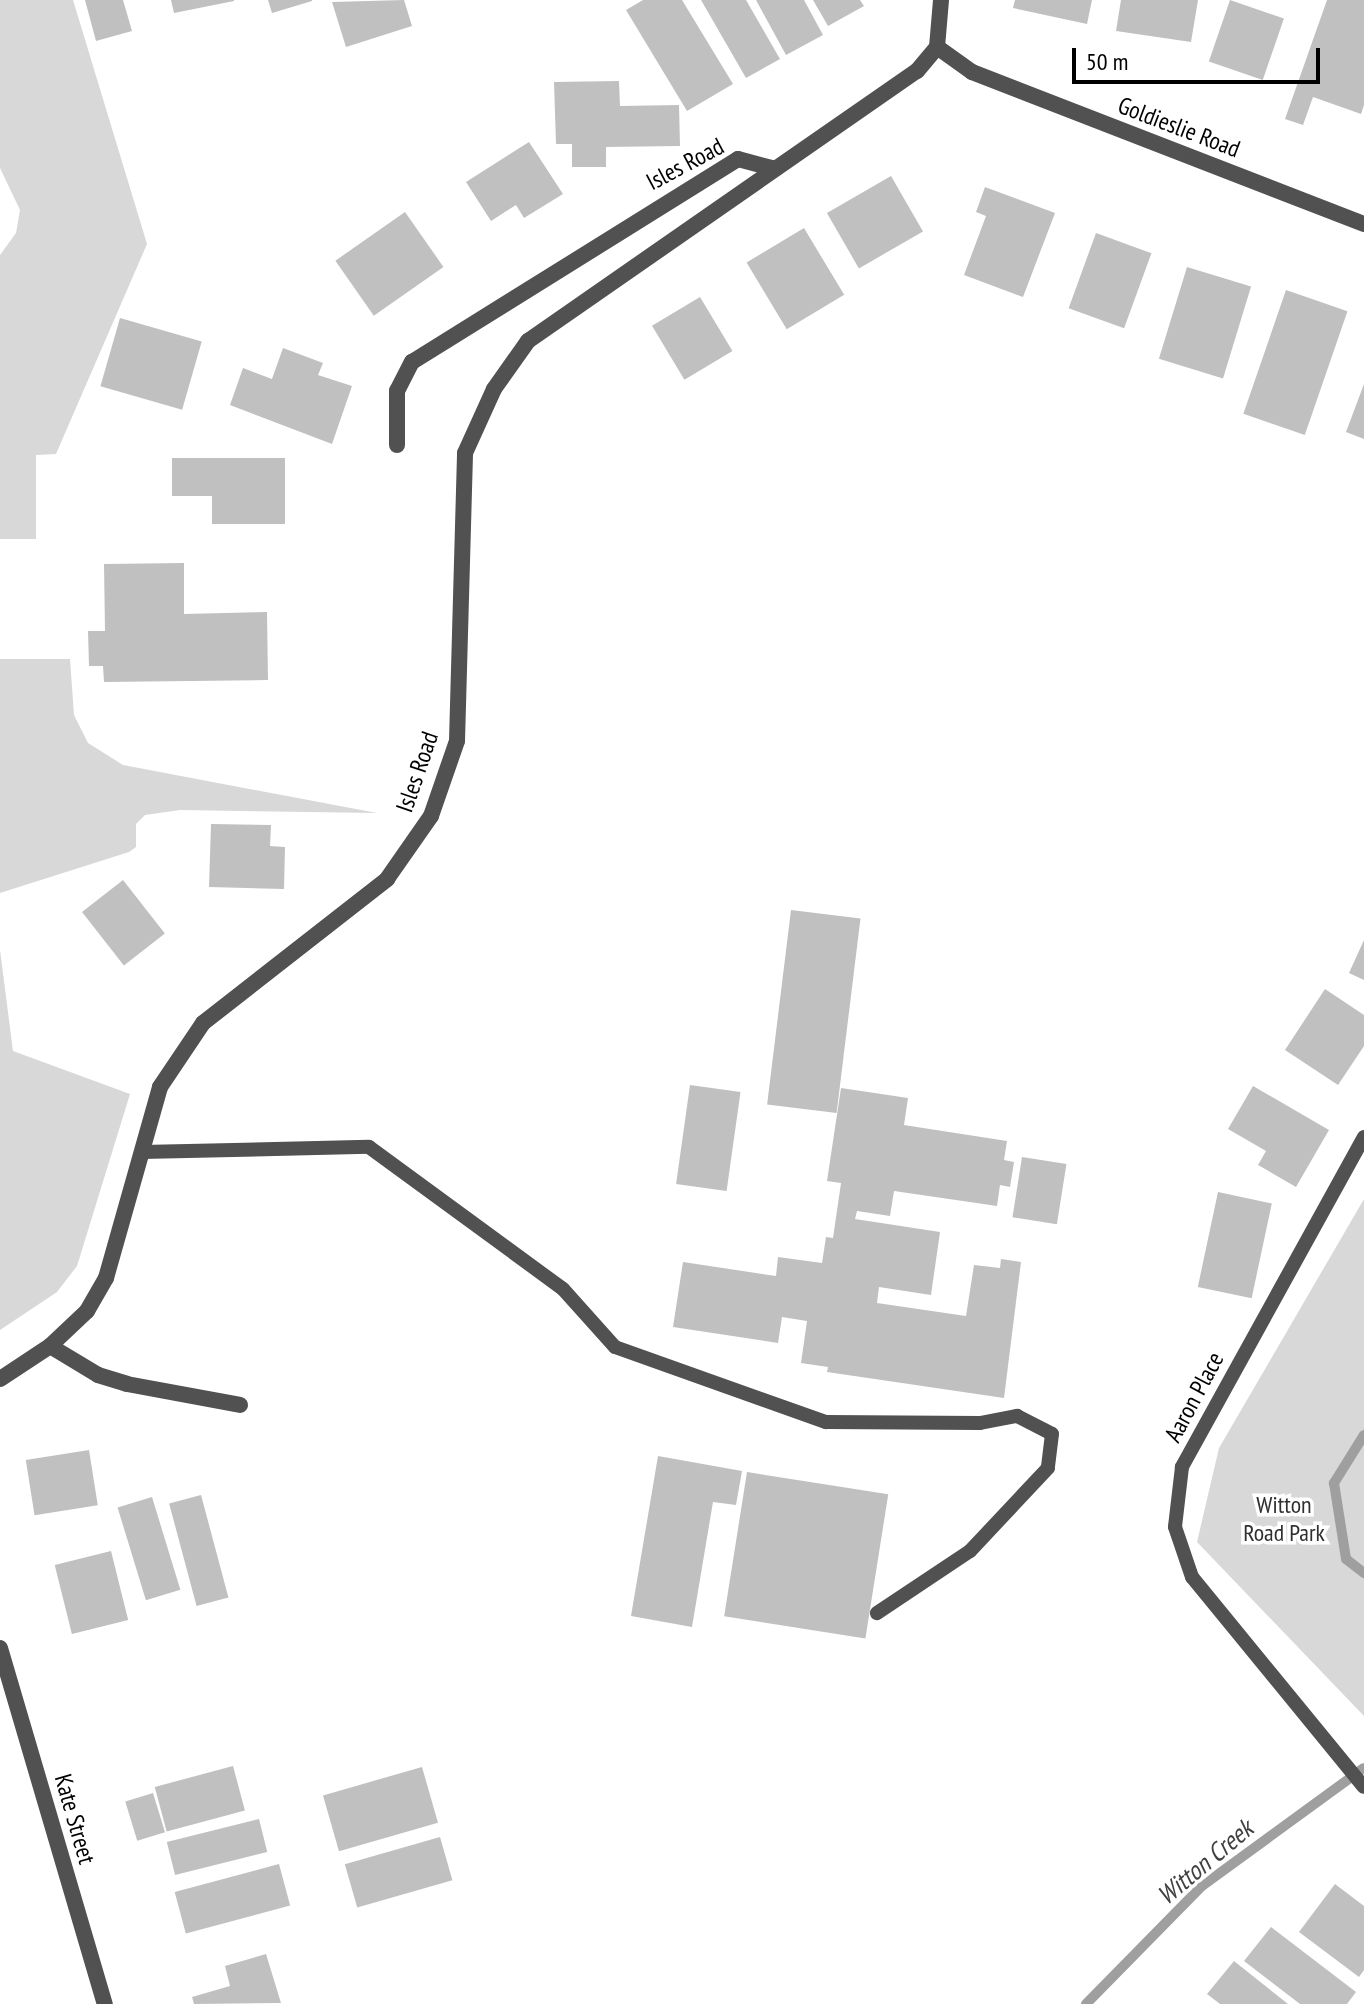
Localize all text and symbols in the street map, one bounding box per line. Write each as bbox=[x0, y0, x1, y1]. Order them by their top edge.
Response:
scale bar bbox=[1076, 32, 1324, 82]
text: 50 m bbox=[1086, 46, 1128, 77]
street label: Goldieslie Road bbox=[1114, 91, 1244, 163]
street label: Isles Road bbox=[641, 132, 729, 196]
street label: Isles Road bbox=[390, 728, 444, 816]
street label: Aaron Place bbox=[1158, 1347, 1230, 1447]
park label: Witton Road Park bbox=[1243, 1491, 1325, 1547]
street label: Kate Street bbox=[48, 1771, 102, 1867]
water label: Witton Creek bbox=[1151, 1813, 1259, 1911]

